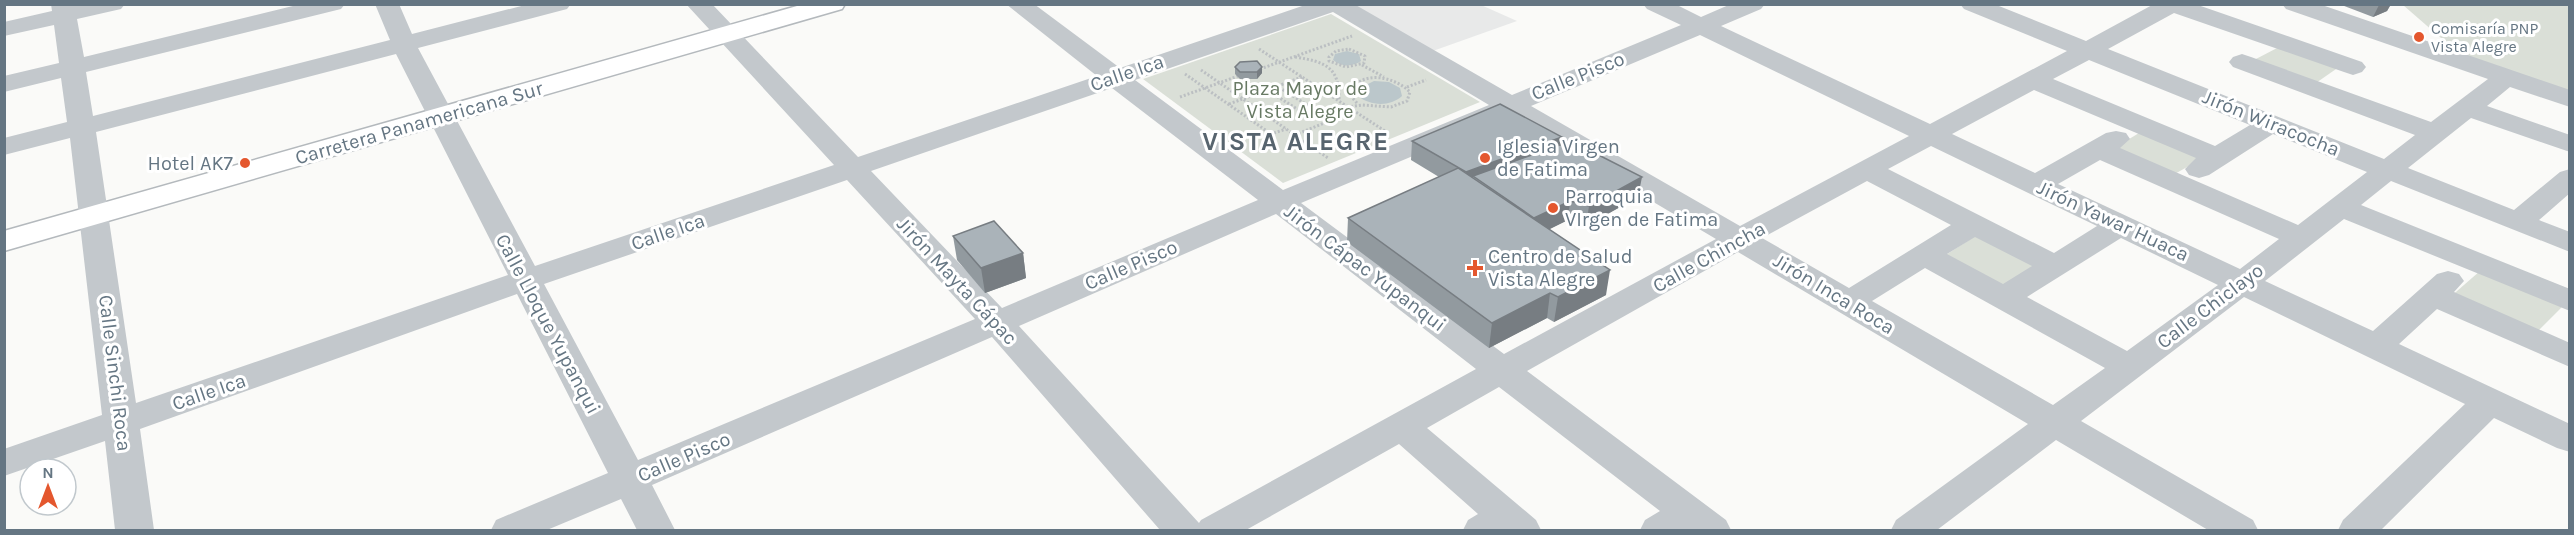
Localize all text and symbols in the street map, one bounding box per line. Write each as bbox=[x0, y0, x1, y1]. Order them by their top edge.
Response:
place label: Comisaría PNP Vista Alegre bbox=[2431, 19, 2538, 56]
marker: Comisaría PNP Vista Alegre bbox=[2412, 30, 2426, 44]
street label: Calle Pisco bbox=[1528, 47, 1628, 105]
street label: Calle Ica bbox=[1087, 50, 1167, 96]
street label: Carretera Panamericana Sur bbox=[292, 76, 546, 169]
park label: Plaza Mayor de Vista Alegre bbox=[1232, 77, 1368, 123]
street label: Jirón Wiracocha bbox=[2199, 85, 2343, 161]
district label: VISTA ALEGRE bbox=[1202, 126, 1390, 157]
place label: Iglesia Virgen de Fatima bbox=[1497, 135, 1620, 181]
marker: Iglesia Virgen de Fatima bbox=[1478, 151, 1492, 165]
place label: Hotel AK7 bbox=[148, 152, 234, 175]
marker: Hotel AK7 bbox=[238, 156, 252, 170]
street label: Jirón Yawar Huaca bbox=[2033, 176, 2193, 266]
place label: Parroquia VIrgen de Fatima bbox=[1565, 185, 1718, 231]
street label: Jirón Cápac Yupanqui bbox=[1280, 200, 1450, 336]
marker: Parroquia VIrgen de Fatima bbox=[1546, 201, 1560, 215]
street label: Calle Ica bbox=[628, 209, 708, 255]
street label: Jirón Mayta Cápac bbox=[892, 213, 1022, 349]
street label: Calle Chincha bbox=[1649, 217, 1769, 297]
street label: Calle Lloque Yupanqui bbox=[491, 230, 605, 418]
street label: Calle Pisco bbox=[1081, 235, 1181, 295]
place label: Centro de Salud Vista Alegre bbox=[1488, 245, 1633, 291]
street label: Jirón Inca Roca bbox=[1769, 249, 1899, 339]
marker: Centro de Salud Vista Alegre bbox=[1466, 259, 1484, 277]
street label: Calle Chiclayo bbox=[2152, 259, 2268, 353]
street label: Calle Sinchi Roca bbox=[94, 294, 136, 452]
street label: Calle Ica bbox=[169, 369, 249, 415]
street label: Calle Pisco bbox=[634, 427, 734, 487]
north arrow bbox=[18, 457, 78, 517]
text: N bbox=[42, 463, 54, 482]

